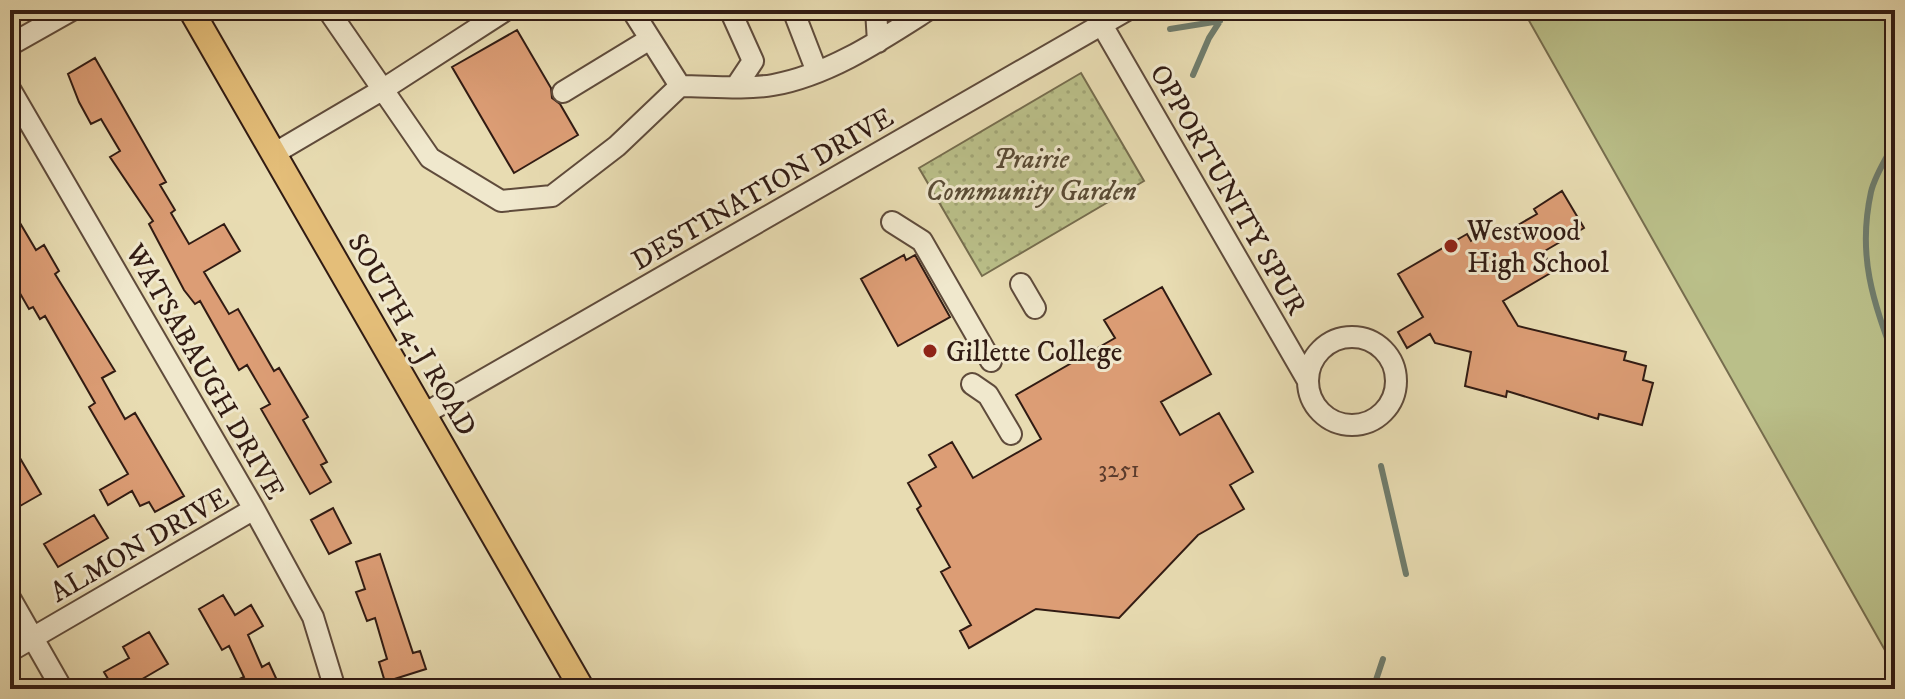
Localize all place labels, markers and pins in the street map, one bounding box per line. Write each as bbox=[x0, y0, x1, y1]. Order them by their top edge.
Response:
place label: Westwood High School bbox=[1466, 214, 1610, 281]
marker: Westwood High School bbox=[1442, 237, 1460, 255]
place label: Gillette College bbox=[946, 335, 1122, 370]
marker: Gillette College bbox=[921, 342, 939, 360]

